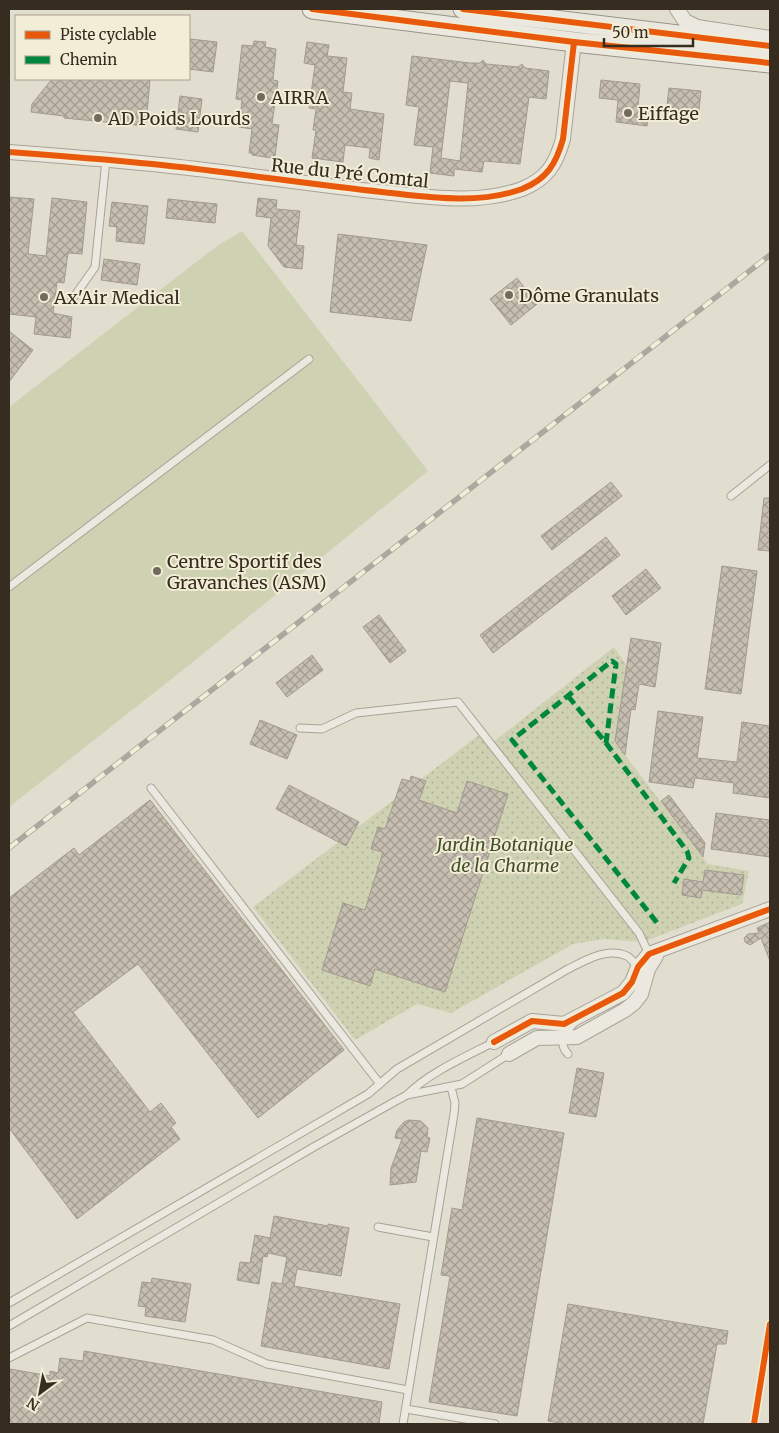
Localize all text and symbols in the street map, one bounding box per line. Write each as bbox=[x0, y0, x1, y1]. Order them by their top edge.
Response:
legend bbox=[15, 15, 190, 80]
scale bar bbox=[604, 15, 693, 47]
text: 50 m bbox=[612, 23, 649, 42]
text: Piste cyclable bbox=[60, 25, 157, 44]
text: Chemin bbox=[60, 50, 117, 69]
place label: AIRRA bbox=[270, 86, 329, 109]
marker: AIRRA bbox=[255, 91, 267, 103]
place label: Eiffage bbox=[638, 102, 699, 125]
place label: AD Poids Lourds bbox=[107, 107, 250, 130]
marker: Eiffage bbox=[622, 107, 634, 119]
marker: AD Poids Lourds bbox=[92, 112, 104, 124]
street label: Rue du Pré Comtal bbox=[270, 153, 430, 193]
place label: Dôme Granulats bbox=[519, 284, 659, 307]
place label: Ax'Air Medical bbox=[53, 286, 180, 309]
marker: Dôme Granulats bbox=[503, 289, 515, 301]
marker: Ax'Air Medical bbox=[38, 291, 50, 303]
place label: Centre Sportif des Gravanches (ASM) bbox=[167, 550, 326, 594]
marker: Centre Sportif des Gravanches (ASM) bbox=[151, 565, 163, 577]
park label: Jardin Botanique de la Charme bbox=[435, 833, 573, 877]
north arrow bbox=[15, 1368, 65, 1418]
text: N bbox=[24, 1393, 43, 1415]

